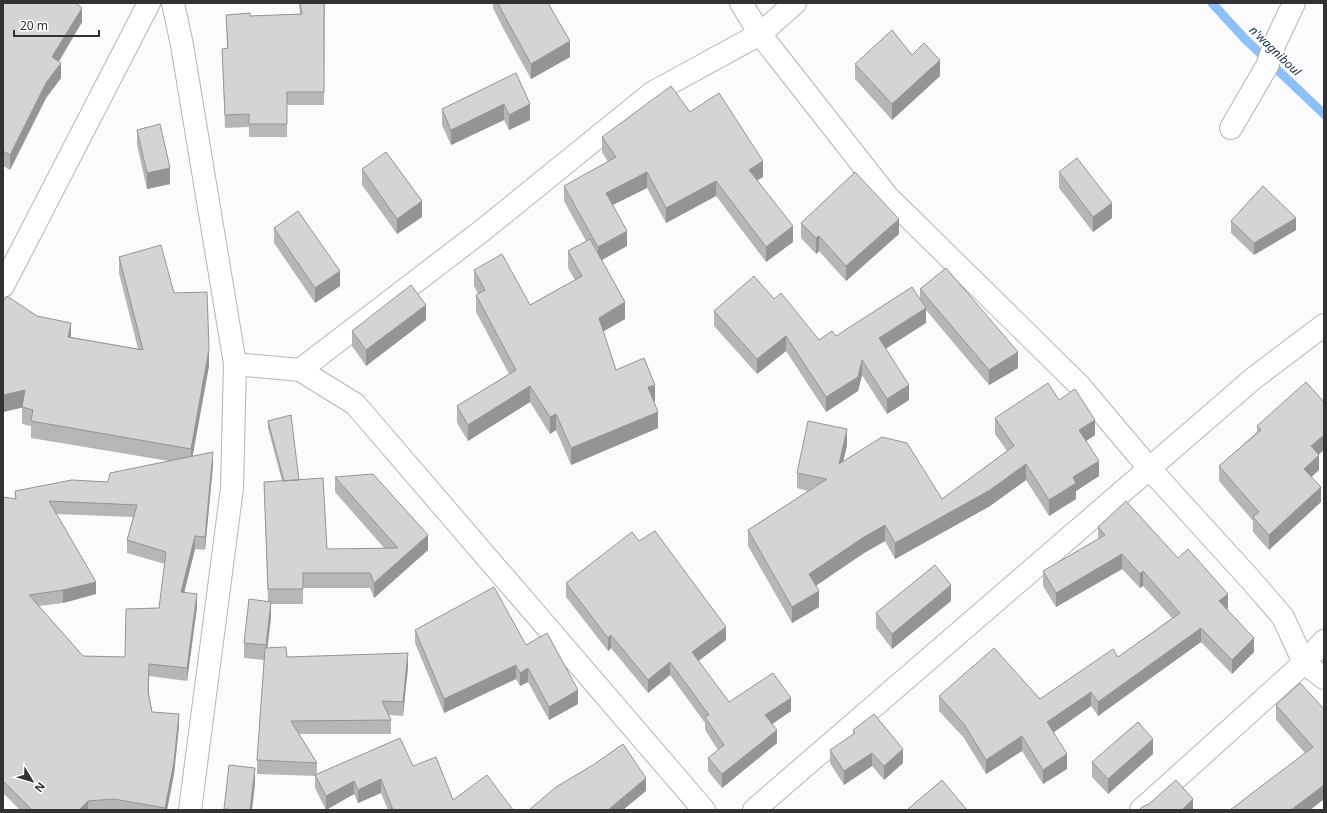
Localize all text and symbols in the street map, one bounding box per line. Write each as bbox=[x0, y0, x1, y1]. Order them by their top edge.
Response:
scale bar bbox=[14, 12, 99, 38]
text: 20 m bbox=[20, 17, 48, 34]
water label: n'wagniboul bbox=[1246, 22, 1306, 80]
north arrow bbox=[12, 761, 52, 801]
text: N bbox=[32, 779, 49, 796]

